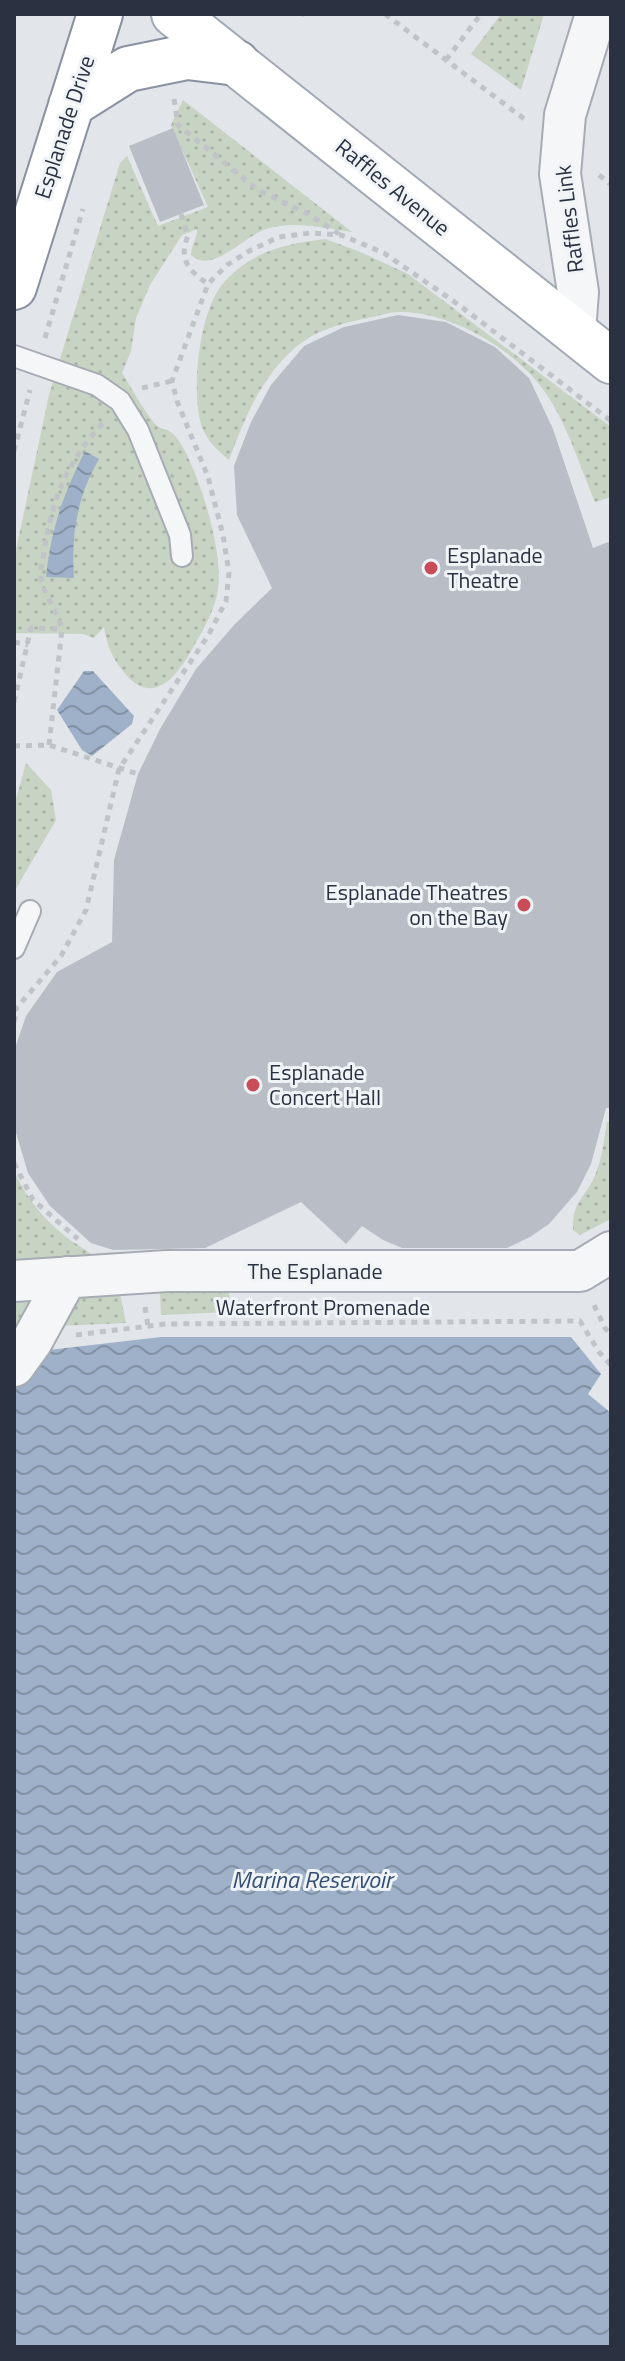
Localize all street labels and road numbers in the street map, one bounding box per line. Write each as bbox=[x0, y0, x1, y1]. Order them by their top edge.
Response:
street label: Esplanade Drive bbox=[25, 51, 103, 203]
street label: Raffles Avenue bbox=[328, 130, 458, 244]
street label: Raffles Link bbox=[545, 163, 592, 275]
street label: The Esplanade bbox=[247, 1254, 383, 1288]
street label: Waterfront Promenade bbox=[216, 1290, 430, 1324]

